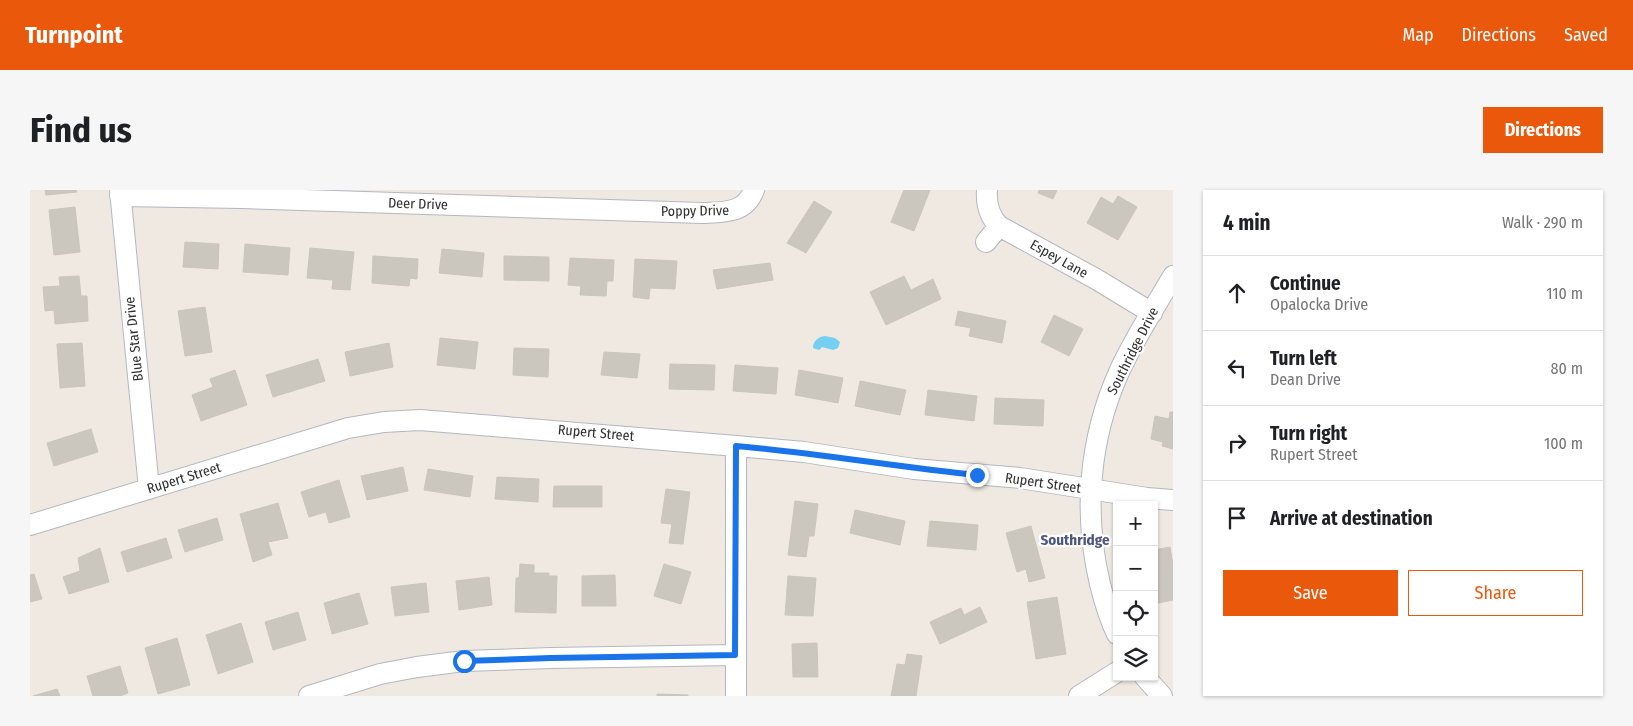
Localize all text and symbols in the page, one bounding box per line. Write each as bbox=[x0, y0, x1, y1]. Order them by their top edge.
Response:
text: Turnpoint bbox=[25, 21, 123, 49]
text: Map bbox=[1402, 24, 1434, 46]
text: Directions bbox=[1462, 24, 1536, 46]
text: Saved bbox=[1564, 24, 1608, 46]
button: Directions bbox=[1483, 107, 1603, 153]
text: Find us bbox=[30, 109, 132, 151]
street label: Deer Drive bbox=[388, 194, 448, 214]
street label: Poppy Drive bbox=[661, 202, 729, 220]
text: 4 min bbox=[1223, 210, 1271, 236]
text: Walk · 290 m bbox=[1502, 213, 1583, 232]
street label: Espey Lane bbox=[1027, 236, 1091, 282]
text: Continue bbox=[1270, 272, 1341, 295]
icon: ahead bbox=[1223, 279, 1251, 307]
text: 110 m bbox=[1546, 284, 1583, 303]
text: Opalocka Drive bbox=[1270, 295, 1368, 314]
street label: Blue Star Drive bbox=[121, 296, 147, 382]
street label: Southridge Drive bbox=[1104, 304, 1162, 398]
text: Turn left bbox=[1270, 347, 1337, 370]
icon: left bbox=[1223, 354, 1251, 382]
text: 80 m bbox=[1551, 359, 1583, 378]
text: Dean Drive bbox=[1270, 370, 1341, 389]
street label: Rupert Street bbox=[557, 421, 635, 445]
text: Turn right bbox=[1270, 422, 1347, 445]
icon: right bbox=[1223, 429, 1251, 457]
text: 100 m bbox=[1544, 434, 1583, 453]
text: Rupert Street bbox=[1270, 445, 1357, 464]
street label: Rupert Street bbox=[145, 459, 223, 497]
route end bbox=[966, 464, 989, 487]
street label: Rupert Street bbox=[1004, 469, 1082, 497]
map controls bbox=[1113, 501, 1158, 681]
button: + bbox=[1113, 501, 1158, 546]
icon: arrive bbox=[1223, 504, 1251, 532]
text: Arrive at destination bbox=[1270, 507, 1433, 530]
district label: Southridge bbox=[1040, 531, 1110, 549]
button: − bbox=[1113, 546, 1158, 591]
button: Save bbox=[1223, 570, 1398, 616]
button: Share bbox=[1408, 570, 1583, 616]
button: locate bbox=[1113, 591, 1158, 636]
button: layers bbox=[1113, 636, 1158, 681]
route start bbox=[453, 650, 476, 673]

